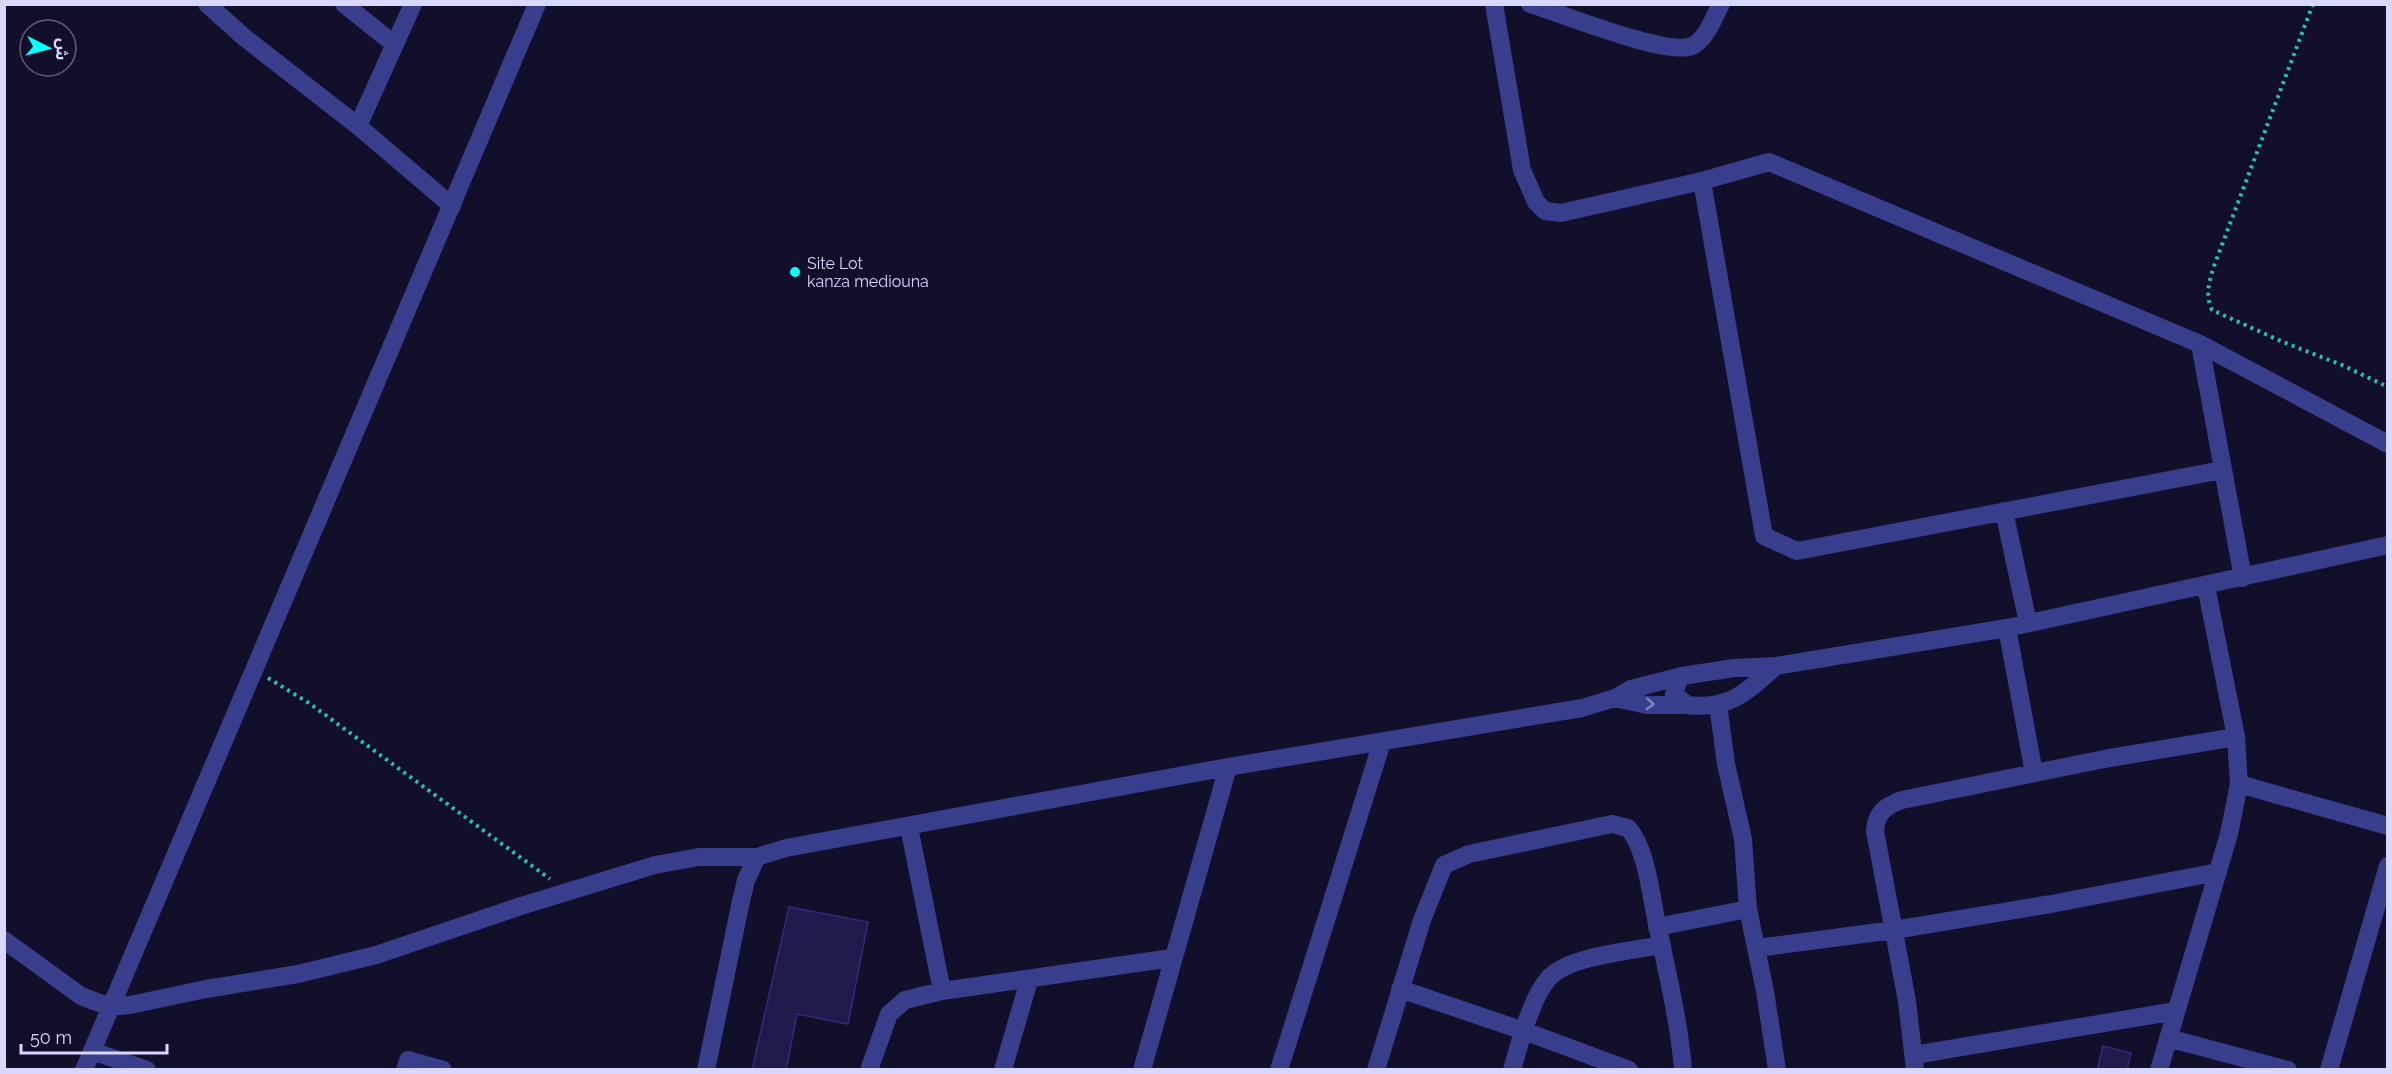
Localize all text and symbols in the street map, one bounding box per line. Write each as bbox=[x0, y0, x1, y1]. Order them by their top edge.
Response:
north arrow bbox=[18, 18, 78, 78]
text: ش bbox=[52, 38, 73, 61]
place label: Site Lot kanza mediouna bbox=[807, 254, 929, 291]
marker: Site Lot kanza mediouna bbox=[788, 265, 802, 279]
one-way arrow bbox=[1646, 697, 1655, 710]
scale bar bbox=[21, 1017, 166, 1055]
text: 50 m bbox=[30, 1027, 72, 1048]

